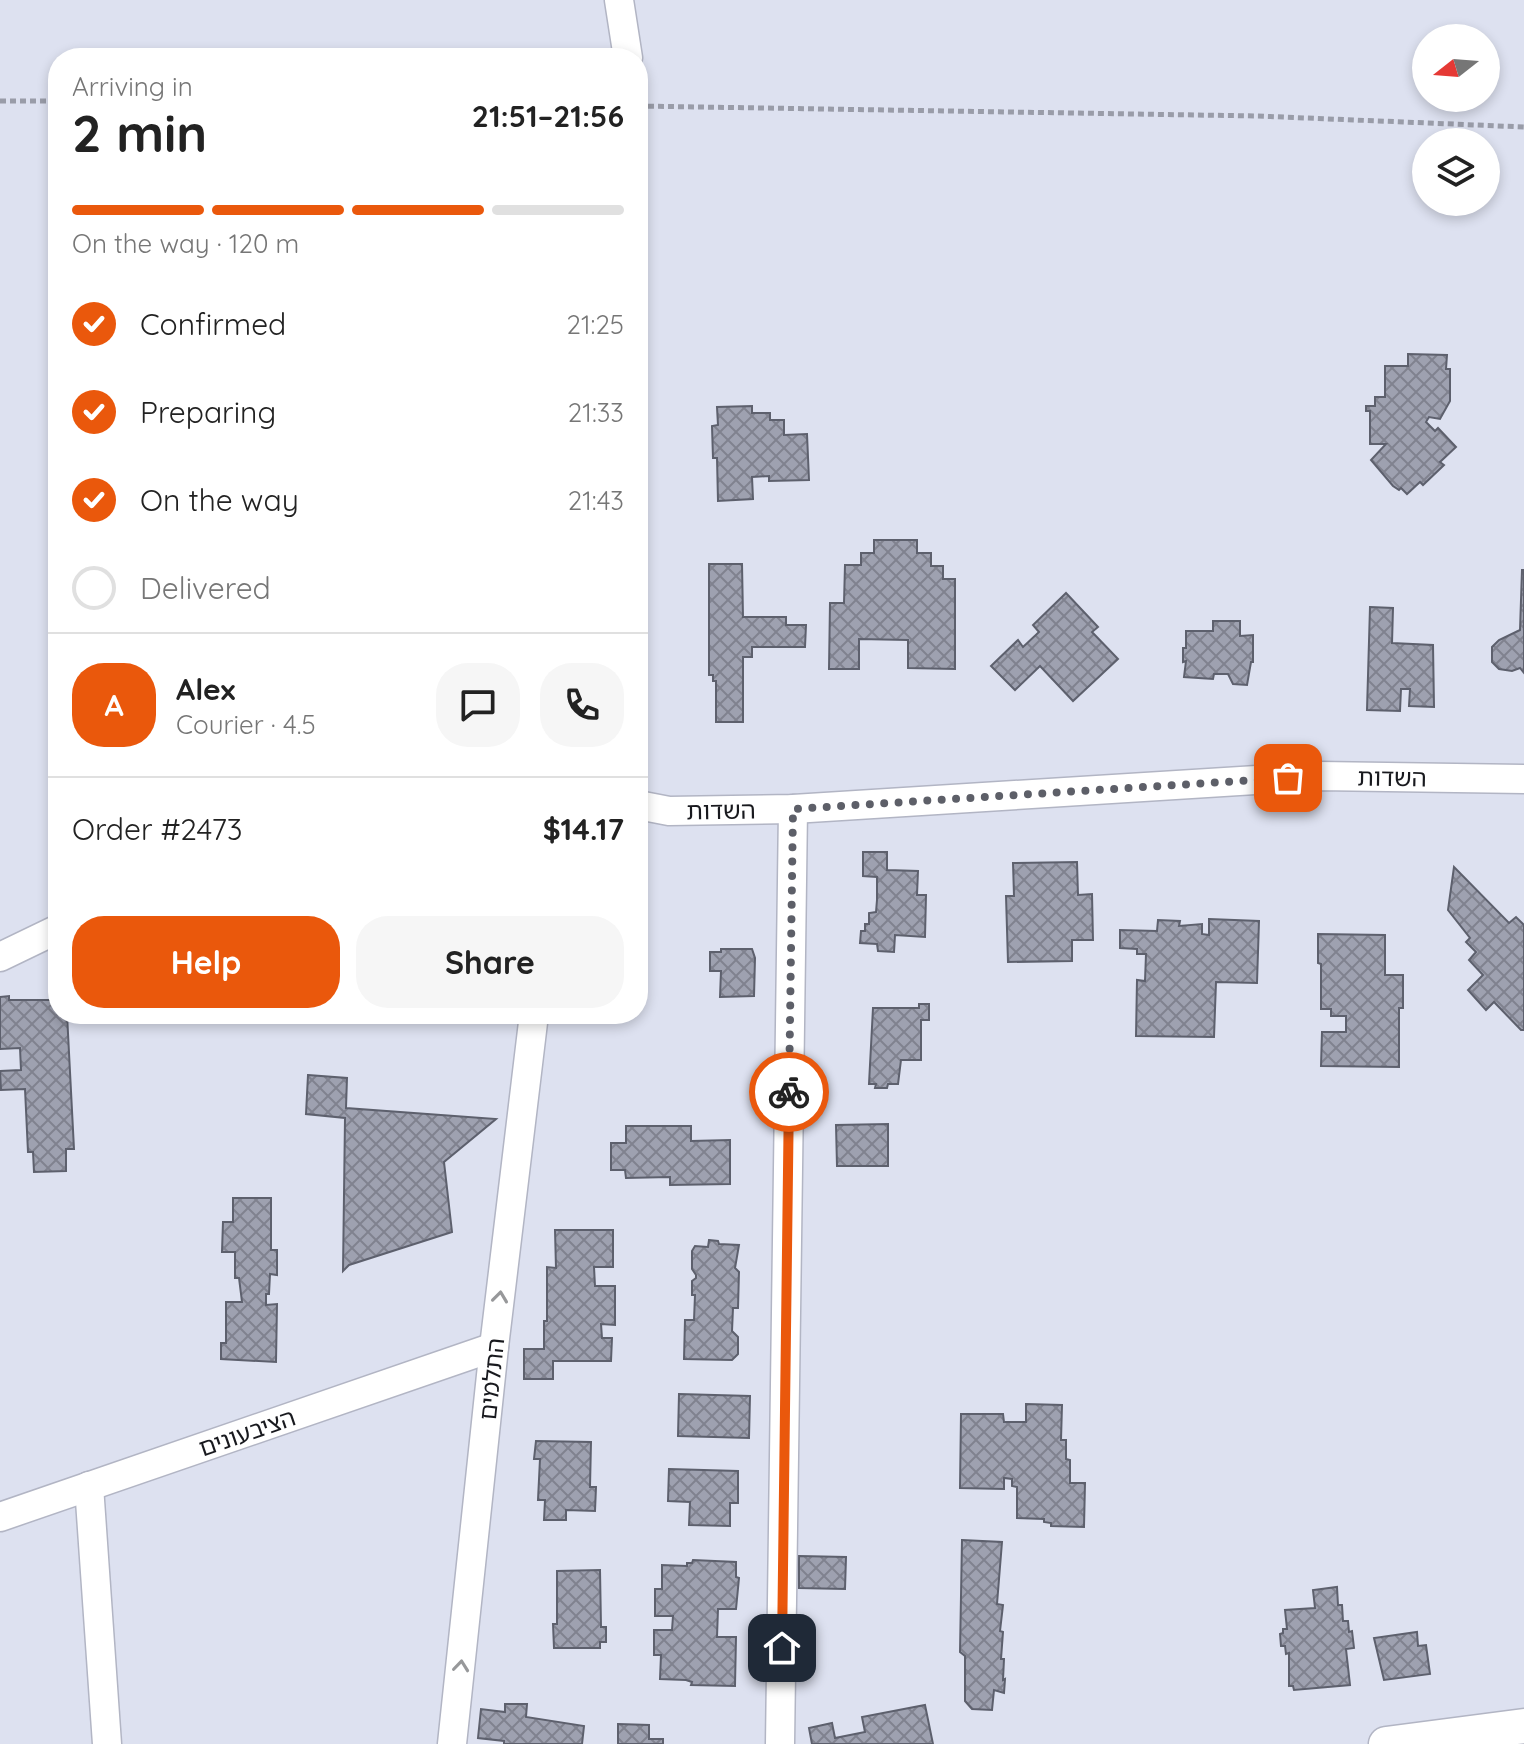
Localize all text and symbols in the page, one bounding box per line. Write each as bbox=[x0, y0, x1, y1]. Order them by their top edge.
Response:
north arrow bbox=[1412, 24, 1500, 112]
map controls bbox=[1412, 24, 1500, 216]
text: Arriving in bbox=[72, 70, 193, 103]
text: 21:51–21:56 bbox=[472, 97, 624, 135]
text: 2 min bbox=[72, 100, 207, 165]
button: layers bbox=[1412, 128, 1500, 216]
text: On the way · 120 m bbox=[72, 227, 299, 260]
icon: check bbox=[72, 302, 116, 346]
text: Confirmed bbox=[140, 305, 286, 343]
text: 21:25 bbox=[567, 308, 624, 341]
icon: check bbox=[72, 390, 116, 434]
text: Preparing bbox=[140, 393, 276, 431]
text: 21:33 bbox=[568, 396, 624, 429]
icon: check bbox=[72, 478, 116, 522]
text: On the way bbox=[140, 481, 299, 519]
text: 21:43 bbox=[568, 484, 624, 517]
text: Delivered bbox=[140, 569, 271, 607]
button: chat bbox=[436, 663, 520, 747]
button: phone bbox=[540, 663, 624, 747]
text: Alex bbox=[176, 670, 235, 708]
text: A bbox=[104, 686, 124, 724]
text: Courier · 4.5 bbox=[176, 708, 316, 741]
pin bbox=[1254, 744, 1322, 812]
icon: bag bbox=[1266, 756, 1310, 800]
street label: השדות bbox=[1357, 761, 1427, 793]
street label: השדות bbox=[686, 794, 756, 826]
text: Order #2473 bbox=[72, 810, 243, 848]
text: $14.17 bbox=[543, 810, 624, 848]
button: Help bbox=[72, 916, 340, 1008]
button: Share bbox=[356, 916, 624, 1008]
courier bbox=[749, 1052, 829, 1132]
icon: bike bbox=[767, 1070, 811, 1114]
one-way arrow bbox=[492, 1290, 509, 1303]
street label: התלמים bbox=[472, 1336, 510, 1422]
street label: הציבעונים bbox=[195, 1402, 299, 1462]
pin bbox=[748, 1614, 816, 1682]
icon: home bbox=[760, 1626, 804, 1670]
one-way arrow bbox=[452, 1660, 469, 1673]

